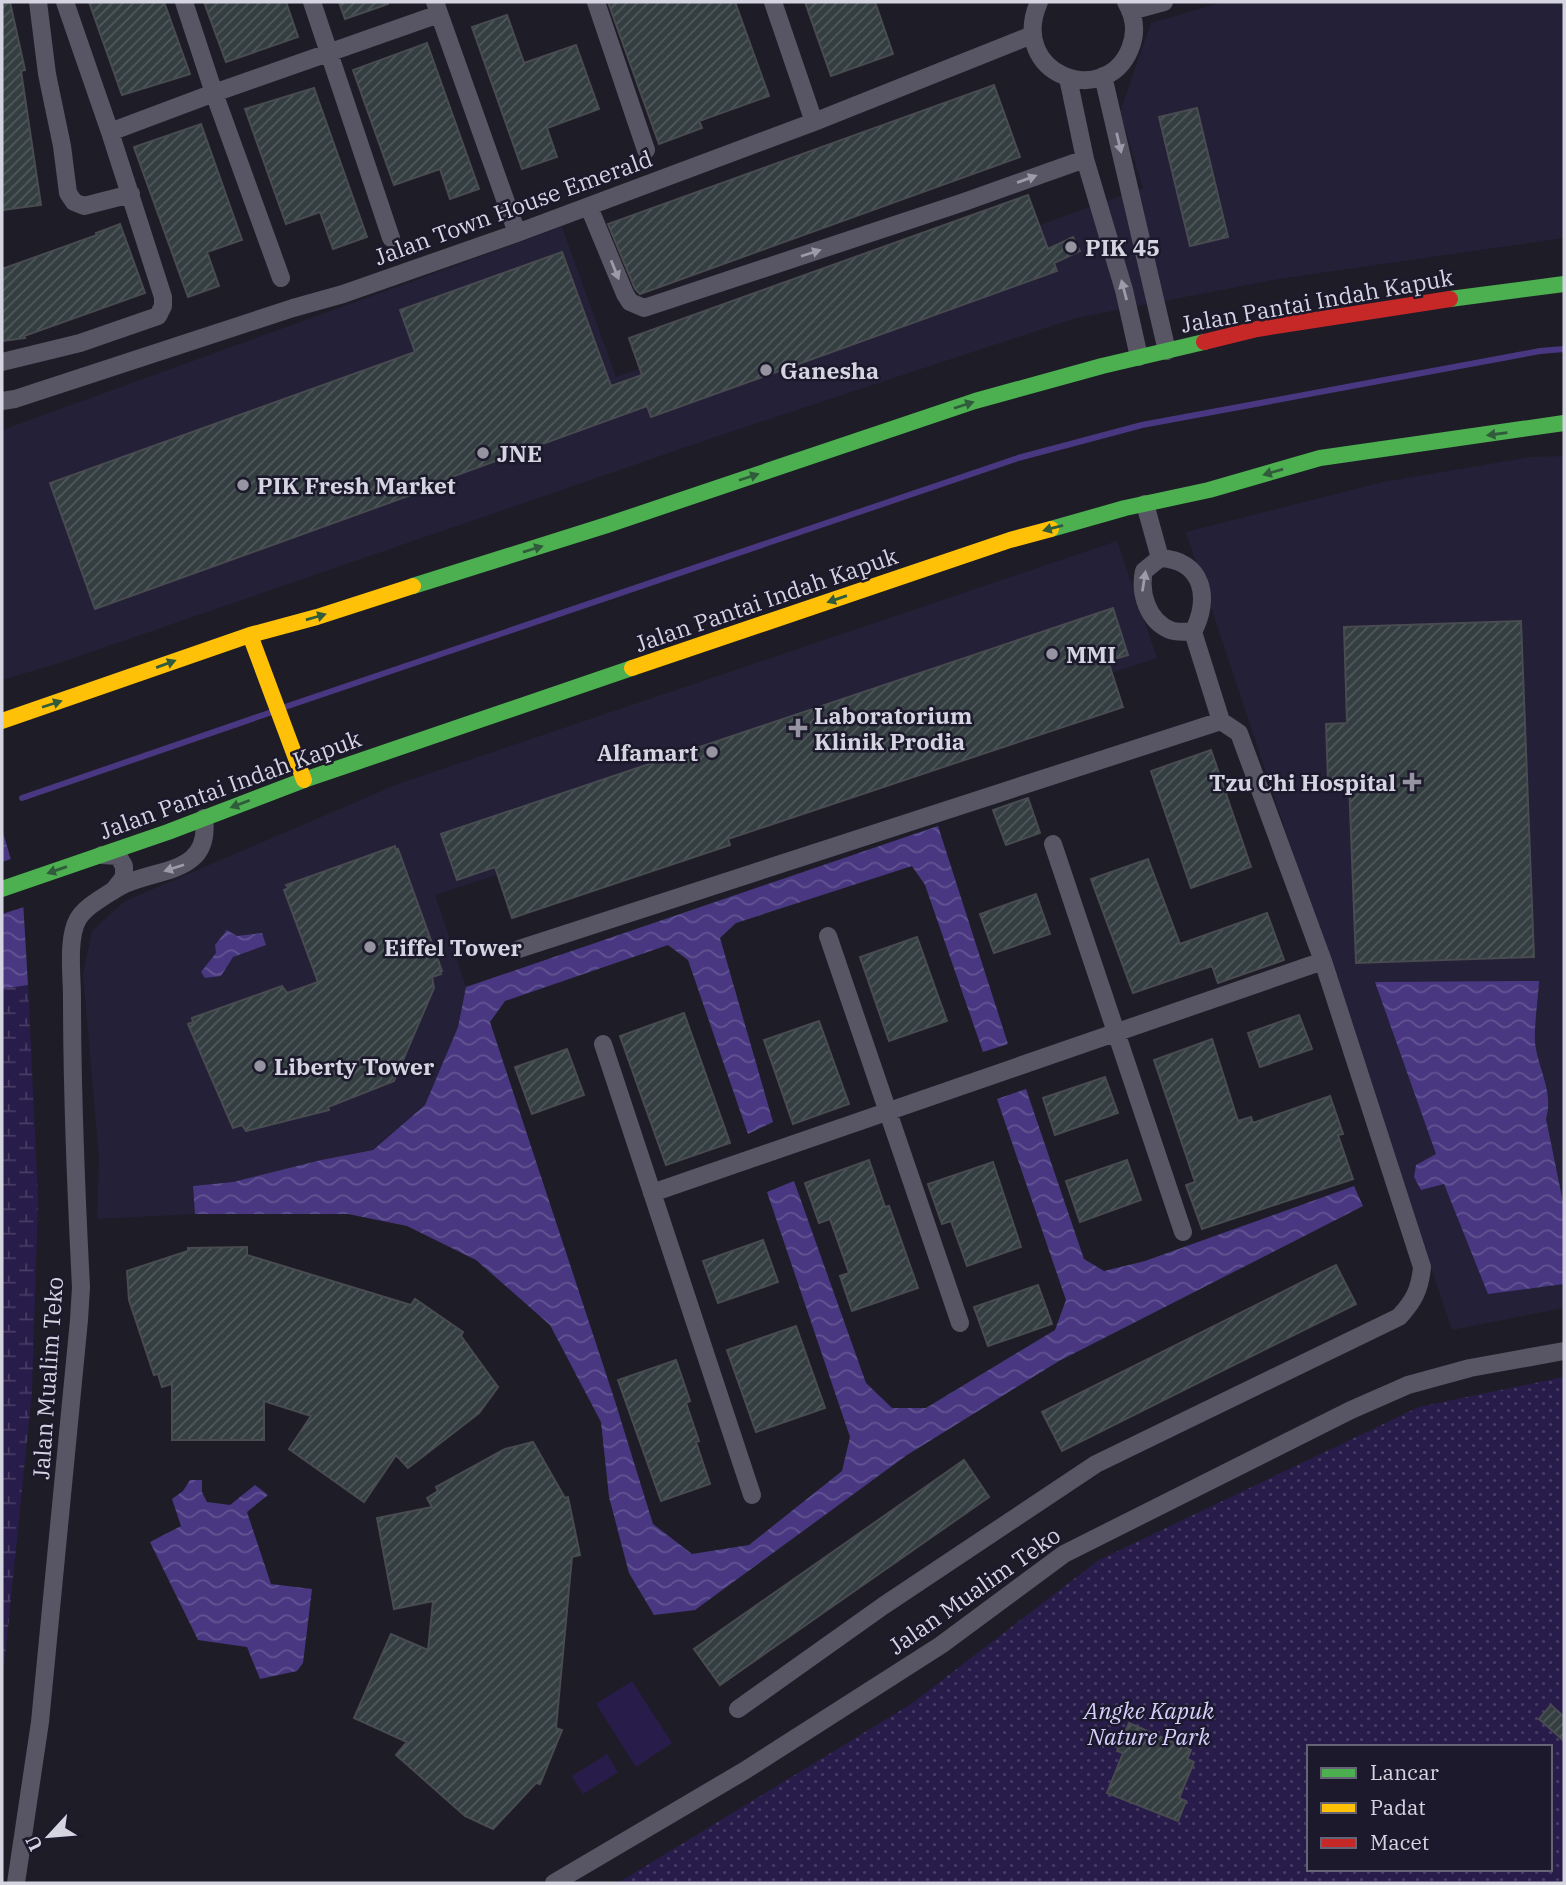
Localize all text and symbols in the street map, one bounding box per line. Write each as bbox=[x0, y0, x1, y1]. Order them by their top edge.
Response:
one-way arrow bbox=[1114, 132, 1125, 154]
street label: Jalan Town House Emerald bbox=[370, 143, 656, 271]
one-way arrow bbox=[1016, 174, 1037, 185]
place label: PIK 45 bbox=[1085, 232, 1160, 262]
marker: PIK 45 bbox=[1063, 239, 1079, 255]
one-way arrow bbox=[801, 247, 822, 258]
one-way arrow bbox=[609, 259, 620, 280]
street label: Jalan Pantai Indah Kapuk bbox=[1178, 261, 1456, 339]
one-way arrow bbox=[1118, 279, 1129, 301]
place label: Ganesha bbox=[780, 355, 879, 385]
marker: Ganesha bbox=[758, 362, 774, 378]
one-way arrow bbox=[954, 399, 975, 410]
one-way arrow bbox=[1486, 428, 1508, 439]
place label: JNE bbox=[497, 438, 542, 468]
marker: JNE bbox=[475, 445, 491, 461]
one-way arrow bbox=[1262, 467, 1283, 477]
place label: PIK Fresh Market bbox=[257, 470, 456, 500]
one-way arrow bbox=[738, 471, 759, 482]
marker: PIK Fresh Market bbox=[235, 477, 251, 493]
one-way arrow bbox=[1042, 524, 1063, 534]
street label: Jalan Pantai Indah Kapuk bbox=[631, 540, 902, 658]
one-way arrow bbox=[522, 543, 543, 554]
one-way arrow bbox=[1139, 570, 1150, 592]
one-way arrow bbox=[826, 594, 847, 605]
one-way arrow bbox=[305, 611, 327, 622]
place label: MMI bbox=[1066, 639, 1116, 669]
marker: MMI bbox=[1044, 646, 1060, 662]
one-way arrow bbox=[155, 659, 176, 670]
one-way arrow bbox=[41, 698, 62, 709]
place label: Laboratorium Klinik Prodia bbox=[814, 700, 972, 756]
marker: Laboratorium Klinik Prodia bbox=[788, 718, 808, 738]
street label: Jalan Pantai Indah Kapuk bbox=[95, 722, 365, 845]
place label: Alfamart bbox=[597, 737, 698, 767]
marker: Alfamart bbox=[704, 744, 720, 760]
place label: Tzu Chi Hospital bbox=[1209, 767, 1396, 797]
marker: Tzu Chi Hospital bbox=[1402, 772, 1422, 792]
one-way arrow bbox=[230, 799, 251, 810]
one-way arrow bbox=[164, 863, 185, 874]
one-way arrow bbox=[46, 865, 67, 876]
place label: Eiffel Tower bbox=[384, 932, 522, 962]
marker: Eiffel Tower bbox=[362, 939, 378, 955]
place label: Liberty Tower bbox=[274, 1051, 435, 1081]
marker: Liberty Tower bbox=[252, 1058, 268, 1074]
street label: Jalan Mualim Teko bbox=[25, 1276, 69, 1480]
street label: Jalan Mualim Teko bbox=[882, 1519, 1066, 1661]
park label: Angke Kapuk Nature Park bbox=[1082, 1695, 1215, 1751]
legend bbox=[1307, 1745, 1552, 1871]
text: Lancar bbox=[1370, 1758, 1440, 1786]
text: Padat bbox=[1370, 1793, 1426, 1821]
north arrow bbox=[14, 1801, 84, 1871]
text: Macet bbox=[1370, 1828, 1429, 1856]
text: U bbox=[20, 1832, 48, 1855]

